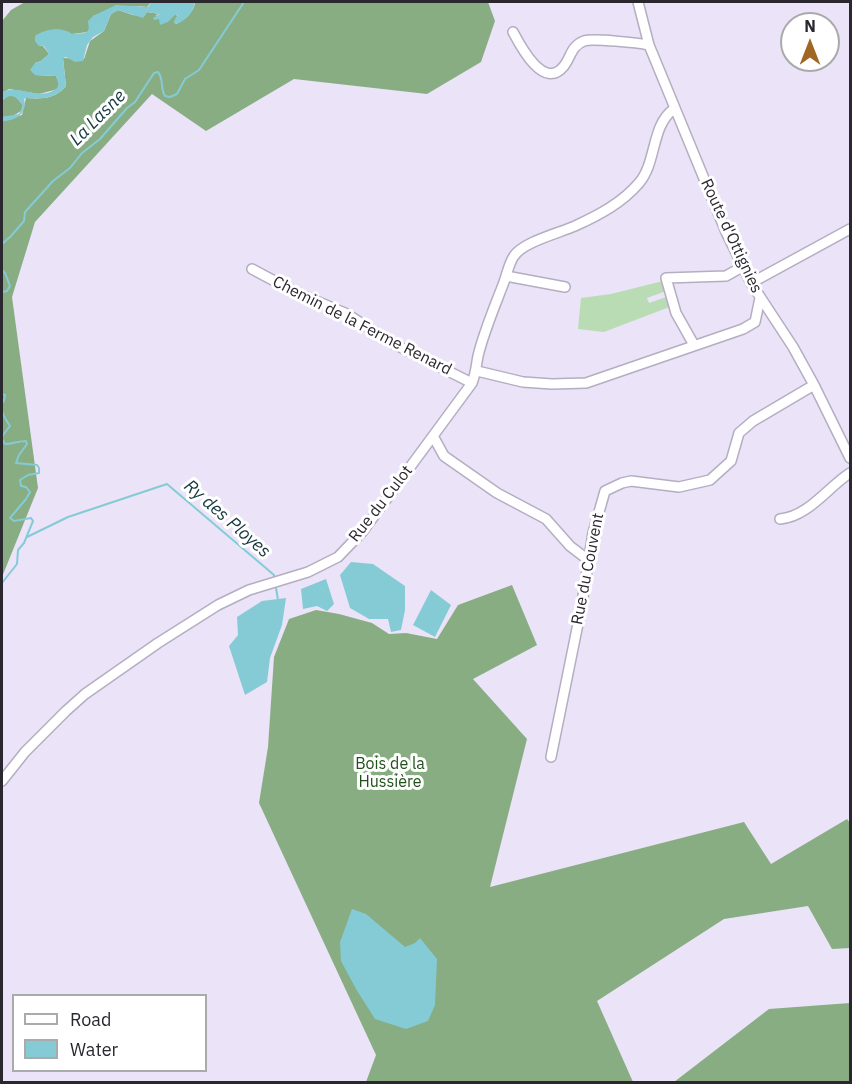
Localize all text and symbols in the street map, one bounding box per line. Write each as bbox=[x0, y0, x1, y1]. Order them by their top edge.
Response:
north arrow bbox=[780, 12, 840, 72]
text: N bbox=[804, 16, 816, 36]
water label: La Lasne bbox=[66, 86, 130, 150]
street label: Route d'Ottignies bbox=[696, 176, 766, 296]
street label: Chemin de la Ferme Renard bbox=[269, 272, 455, 380]
street label: Rue du Culot bbox=[345, 462, 417, 546]
water label: Ry des Ployes bbox=[179, 476, 275, 562]
street label: Rue du Couvent bbox=[568, 512, 608, 626]
park label: Bois de la Hussière bbox=[355, 754, 425, 792]
legend bbox=[12, 994, 207, 1072]
text: Road bbox=[70, 1008, 111, 1031]
text: Water bbox=[70, 1038, 118, 1061]

